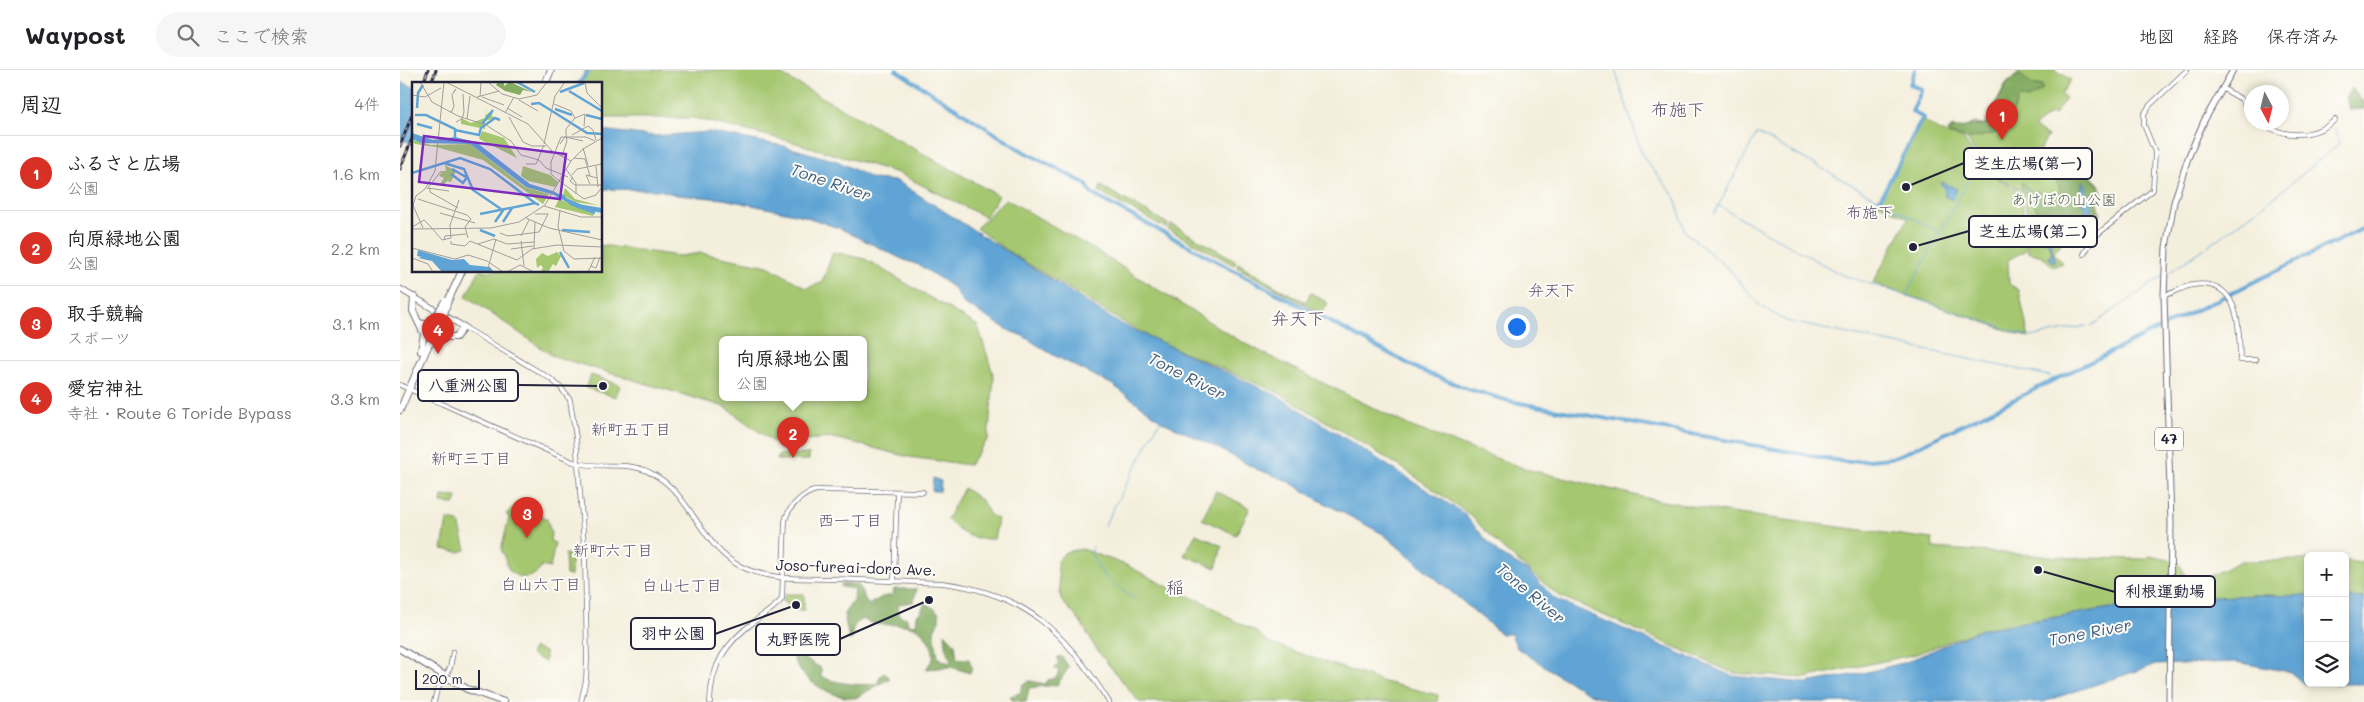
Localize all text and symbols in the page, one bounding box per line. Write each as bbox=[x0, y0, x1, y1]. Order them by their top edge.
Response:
search box bbox=[156, 12, 506, 57]
text: Waypost bbox=[25, 19, 126, 50]
icon: search bbox=[174, 21, 202, 49]
text: ここで検索 bbox=[214, 23, 309, 48]
text: 地図 bbox=[2139, 24, 2175, 48]
text: 経路 bbox=[2203, 24, 2239, 48]
text: 保存済み bbox=[2267, 24, 2339, 48]
inset map bbox=[412, 82, 602, 272]
north arrow bbox=[2244, 85, 2289, 130]
text: 周辺 bbox=[20, 90, 62, 117]
text: 4件 bbox=[355, 93, 380, 114]
district label: 布施下 bbox=[1651, 97, 1705, 121]
pin: 1 bbox=[1986, 99, 2018, 140]
callout: 芝生広場(第一) bbox=[1964, 148, 2092, 179]
text: ふるさと広場 bbox=[67, 150, 181, 175]
text: 芝生広場(第一) bbox=[1974, 152, 2082, 173]
water label: Tone River bbox=[788, 158, 874, 205]
text: 1 bbox=[32, 163, 40, 184]
text: 1.6 km bbox=[332, 163, 380, 184]
text: 公園 bbox=[67, 177, 99, 198]
park label: あけぼの山公園 bbox=[2011, 189, 2117, 209]
district label: 布施下 bbox=[1846, 201, 1894, 222]
callout: 芝生広場(第二) bbox=[1969, 216, 2097, 247]
text: 芝生広場(第二) bbox=[1979, 220, 2087, 241]
text: 向原緑地公園 bbox=[67, 225, 181, 250]
text: 2 bbox=[32, 238, 40, 259]
text: 2.2 km bbox=[331, 238, 380, 259]
text: 公園 bbox=[67, 252, 99, 273]
district label: 弁天下 bbox=[1528, 279, 1576, 300]
text: 取手競輪 bbox=[67, 300, 143, 325]
district label: 弁天下 bbox=[1271, 306, 1325, 330]
text: 3 bbox=[31, 313, 41, 334]
text: 3.1 km bbox=[332, 313, 380, 334]
pin: 4 bbox=[422, 313, 454, 354]
your location bbox=[1504, 314, 1530, 340]
text: スポーツ bbox=[67, 327, 131, 348]
popup bbox=[719, 336, 867, 401]
text: 向原緑地公園 bbox=[736, 345, 850, 370]
water label: Tone River bbox=[1145, 347, 1229, 404]
callout: 八重洲公園 bbox=[418, 370, 518, 401]
text: 公園 bbox=[736, 372, 768, 393]
text: 八重洲公園 bbox=[428, 374, 508, 395]
text: 愛宕神社 bbox=[67, 375, 143, 400]
text: 4 bbox=[31, 388, 41, 409]
text: 3.3 km bbox=[330, 388, 380, 409]
text: 寺社 · Route 6 Toride Bypass bbox=[67, 402, 292, 423]
pin: 2 bbox=[777, 417, 809, 458]
district label: 新町五丁目 bbox=[591, 418, 671, 439]
road number: 47 bbox=[2155, 428, 2183, 450]
district label: 新町三丁目 bbox=[431, 447, 511, 468]
pin: 3 bbox=[511, 497, 543, 538]
district label: 西一丁目 bbox=[818, 509, 882, 530]
district label: 新町六丁目 bbox=[573, 539, 653, 560]
map controls bbox=[2304, 552, 2349, 687]
button: + bbox=[2304, 552, 2349, 597]
street label: Joso-fureai-doro Ave. bbox=[775, 554, 937, 580]
water label: Tone River bbox=[1492, 558, 1570, 628]
district label: 白山六丁目 bbox=[501, 573, 581, 594]
district label: 白山七丁目 bbox=[642, 574, 722, 595]
district label: 稲 bbox=[1166, 575, 1184, 599]
callout: 利根運動場 bbox=[2115, 576, 2215, 607]
text: 利根運動場 bbox=[2125, 580, 2205, 601]
button: − bbox=[2304, 597, 2349, 642]
water label: Tone River bbox=[2047, 613, 2133, 650]
callout: 羽中公園 bbox=[631, 618, 715, 649]
text: 羽中公園 bbox=[641, 622, 705, 643]
callout: 丸野医院 bbox=[756, 624, 840, 655]
text: 丸野医院 bbox=[766, 628, 830, 649]
button: layers bbox=[2304, 642, 2349, 687]
scale bar bbox=[415, 667, 480, 690]
text: 200 m bbox=[422, 669, 463, 688]

